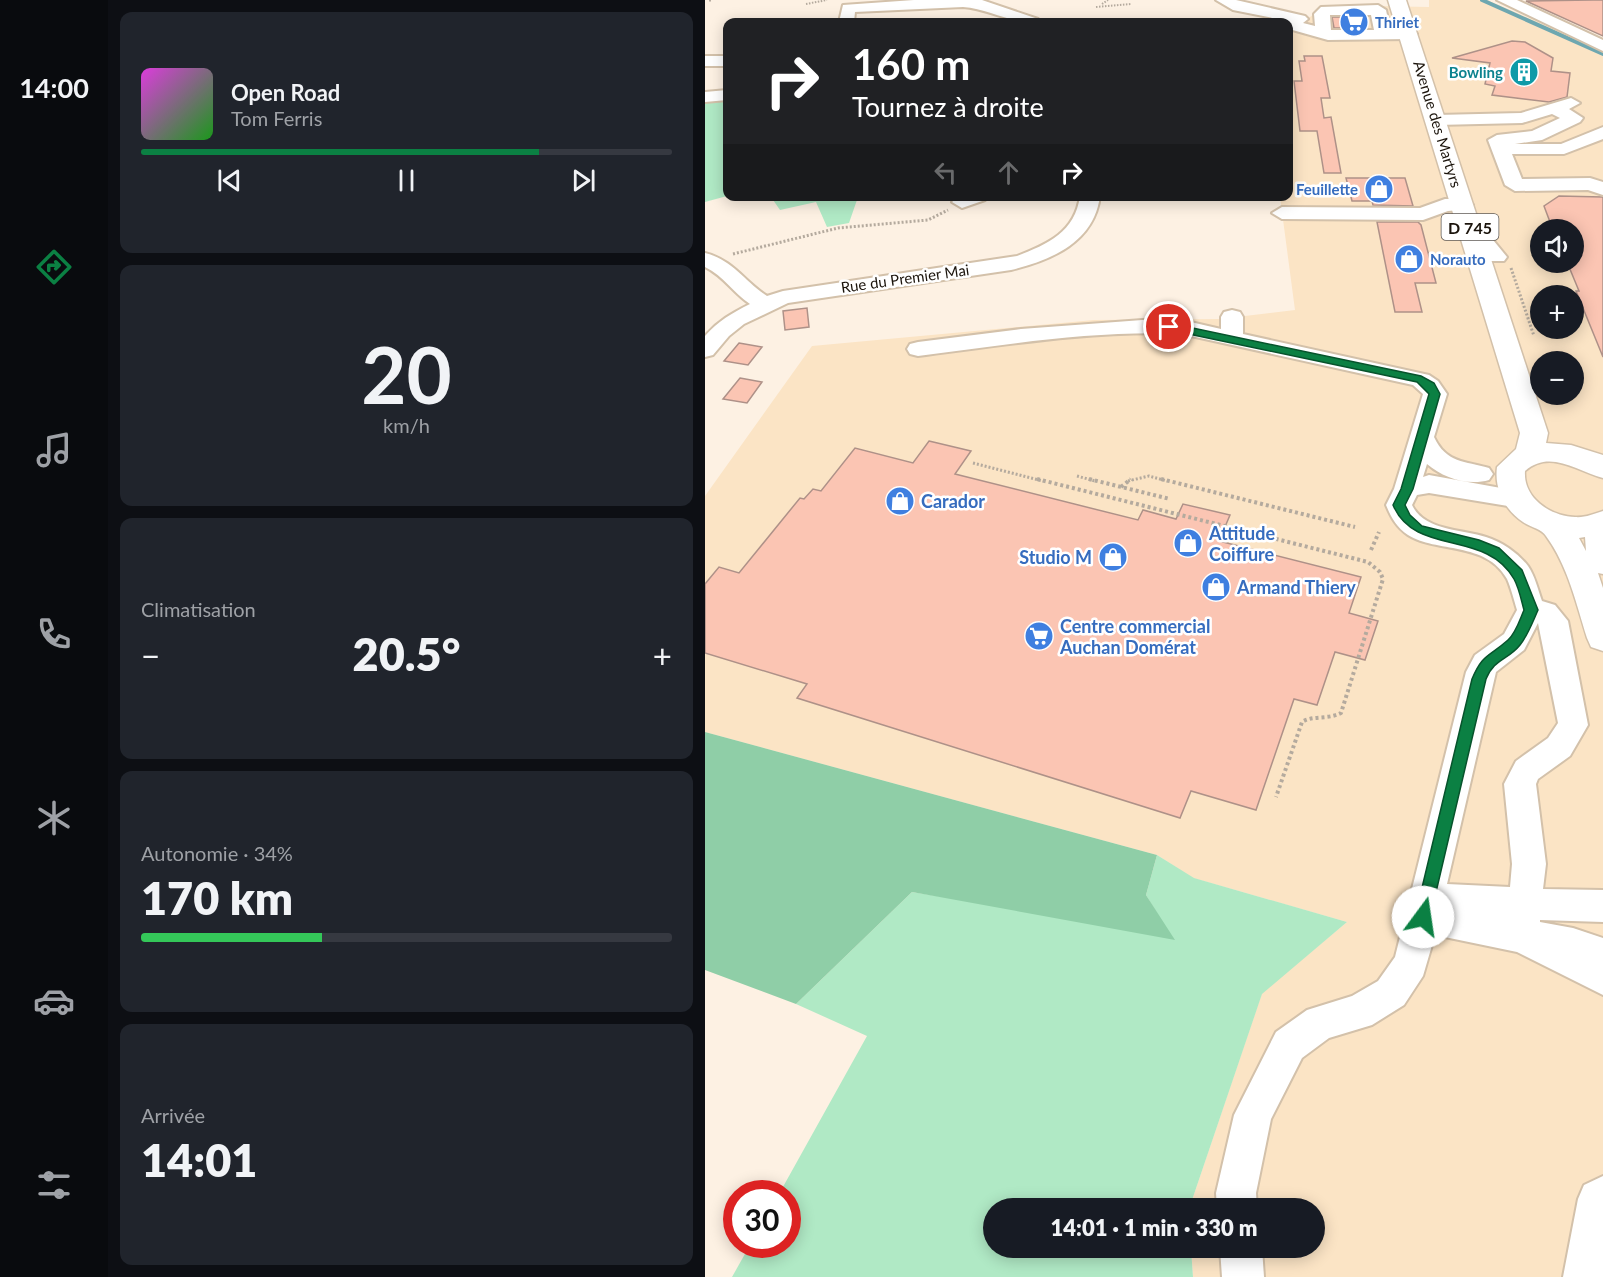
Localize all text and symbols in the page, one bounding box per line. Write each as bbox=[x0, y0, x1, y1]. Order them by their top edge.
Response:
supermarket icon: Thiriet bbox=[1338, 6, 1370, 38]
place label: Thiriet bbox=[1375, 13, 1419, 31]
text: 160 m bbox=[852, 39, 970, 89]
icon: right bbox=[753, 42, 831, 120]
building icon: Bowling bbox=[1508, 56, 1540, 88]
street label: Avenue des Martyrs bbox=[1410, 58, 1466, 190]
place label: Bowling bbox=[1449, 63, 1503, 81]
text: 14:00 bbox=[19, 71, 89, 104]
text: Open Road bbox=[231, 79, 340, 106]
text: Tournez à droite bbox=[852, 90, 1044, 123]
text: Tom Ferris bbox=[231, 106, 322, 130]
icon: left bbox=[929, 156, 962, 189]
icon: ahead bbox=[992, 156, 1025, 189]
icon: right bbox=[1055, 156, 1088, 189]
icon: previous bbox=[213, 164, 246, 197]
icon: pause bbox=[390, 164, 423, 197]
icon: next bbox=[567, 164, 600, 197]
shop icon: Feuillette bbox=[1363, 173, 1395, 205]
place label: Feuillette bbox=[1296, 180, 1358, 198]
road number: D 745 bbox=[1441, 214, 1499, 240]
map controls bbox=[1530, 219, 1584, 405]
button: sound bbox=[1530, 219, 1584, 273]
shop icon: Norauto bbox=[1393, 243, 1425, 275]
icon: directions bbox=[33, 246, 75, 288]
place label: Norauto bbox=[1430, 250, 1486, 268]
street label: Rue du Premier Mai bbox=[840, 260, 970, 296]
button: + bbox=[1530, 285, 1584, 339]
pin bbox=[1143, 301, 1194, 352]
icon: arrive bbox=[1152, 310, 1185, 343]
text: 20 bbox=[361, 327, 452, 421]
button: − bbox=[1530, 351, 1584, 405]
text: km/h bbox=[383, 413, 430, 437]
icon: music bbox=[33, 429, 75, 471]
shop icon: Carador bbox=[884, 485, 916, 517]
place label: Carador bbox=[921, 490, 985, 512]
place label: Attitude Coiffure bbox=[1208, 522, 1275, 565]
shop icon: Attitude Coiffure bbox=[1172, 527, 1204, 559]
shop icon: Studio M bbox=[1097, 541, 1129, 573]
place label: Studio M bbox=[1019, 546, 1092, 568]
shop icon: Armand Thiery bbox=[1200, 571, 1232, 603]
place label: Armand Thiery bbox=[1236, 576, 1356, 598]
text: Climatisation bbox=[141, 597, 256, 621]
icon: phone bbox=[33, 613, 75, 655]
place label: Centre commercial Auchan Domérat bbox=[1059, 615, 1210, 658]
supermarket icon: Centre commercial Auchan Domérat bbox=[1023, 620, 1055, 652]
text: 20.5° bbox=[353, 627, 460, 681]
text: − bbox=[141, 635, 160, 675]
text: + bbox=[653, 635, 672, 675]
icon: climate bbox=[33, 797, 75, 839]
text: Autonomie · 34% bbox=[141, 841, 293, 865]
text: 170 km bbox=[141, 871, 293, 925]
position arrow bbox=[1391, 885, 1455, 949]
icon: car bbox=[33, 980, 75, 1022]
text: Arrivée bbox=[141, 1103, 205, 1127]
text: 14:01 bbox=[141, 1133, 257, 1187]
icon: filters bbox=[33, 1164, 75, 1206]
speed limit sign: 30 bbox=[723, 1180, 801, 1258]
text: 14:01 · 1 min · 330 m bbox=[1051, 1214, 1257, 1241]

